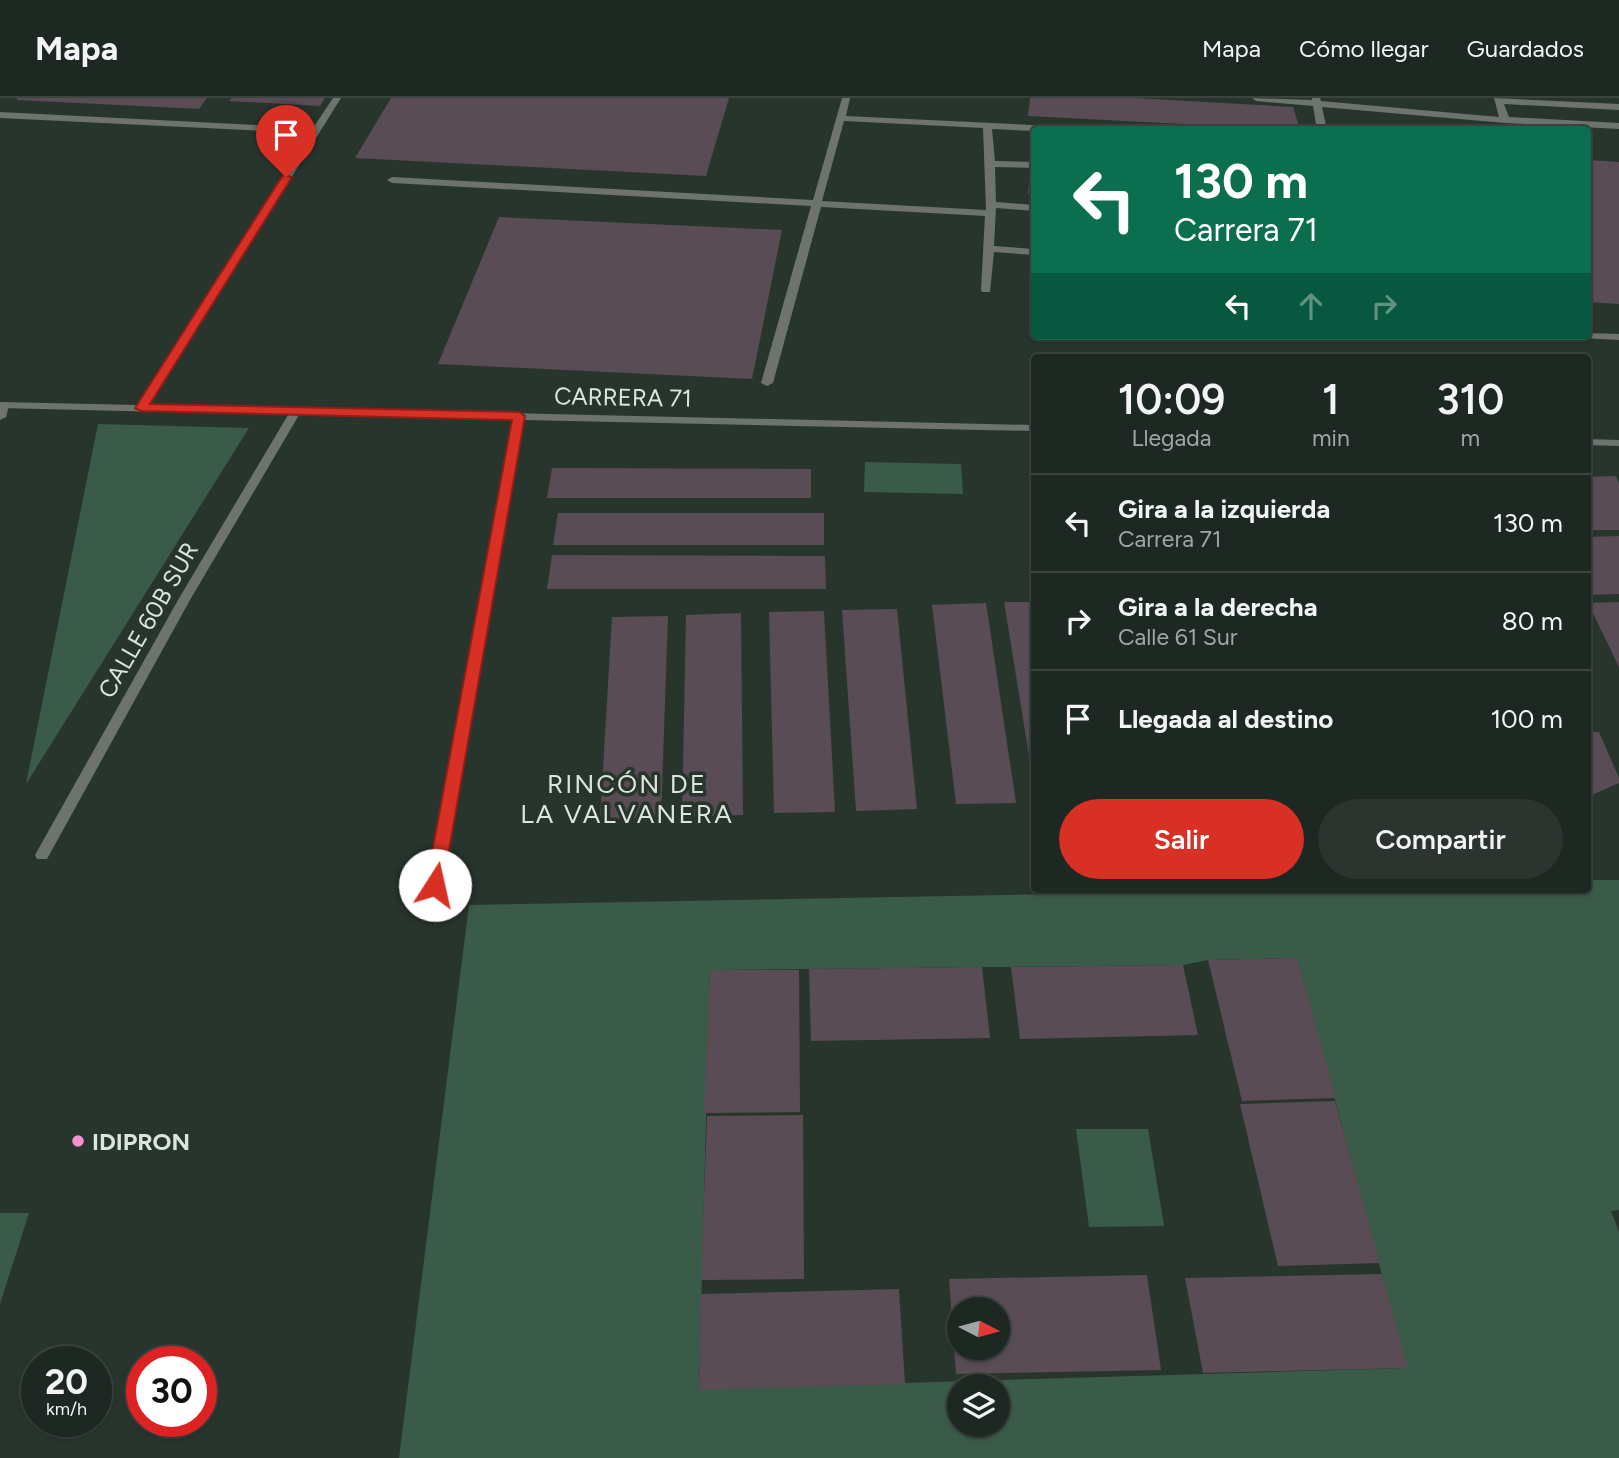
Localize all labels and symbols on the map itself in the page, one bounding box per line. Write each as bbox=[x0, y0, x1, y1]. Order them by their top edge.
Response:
pin bbox=[256, 105, 316, 177]
street label: CARRERA 71 bbox=[554, 381, 692, 413]
street label: CALLE 60B SUR bbox=[92, 537, 204, 703]
district label: RINCÓN DE LA VALVANERA bbox=[520, 768, 734, 830]
position arrow bbox=[398, 848, 472, 922]
place label: IDIPRON bbox=[92, 1127, 190, 1156]
marker: IDIPRON bbox=[70, 1133, 86, 1149]
north arrow bbox=[947, 1297, 1010, 1360]
speed limit sign: 30 bbox=[126, 1346, 217, 1437]

